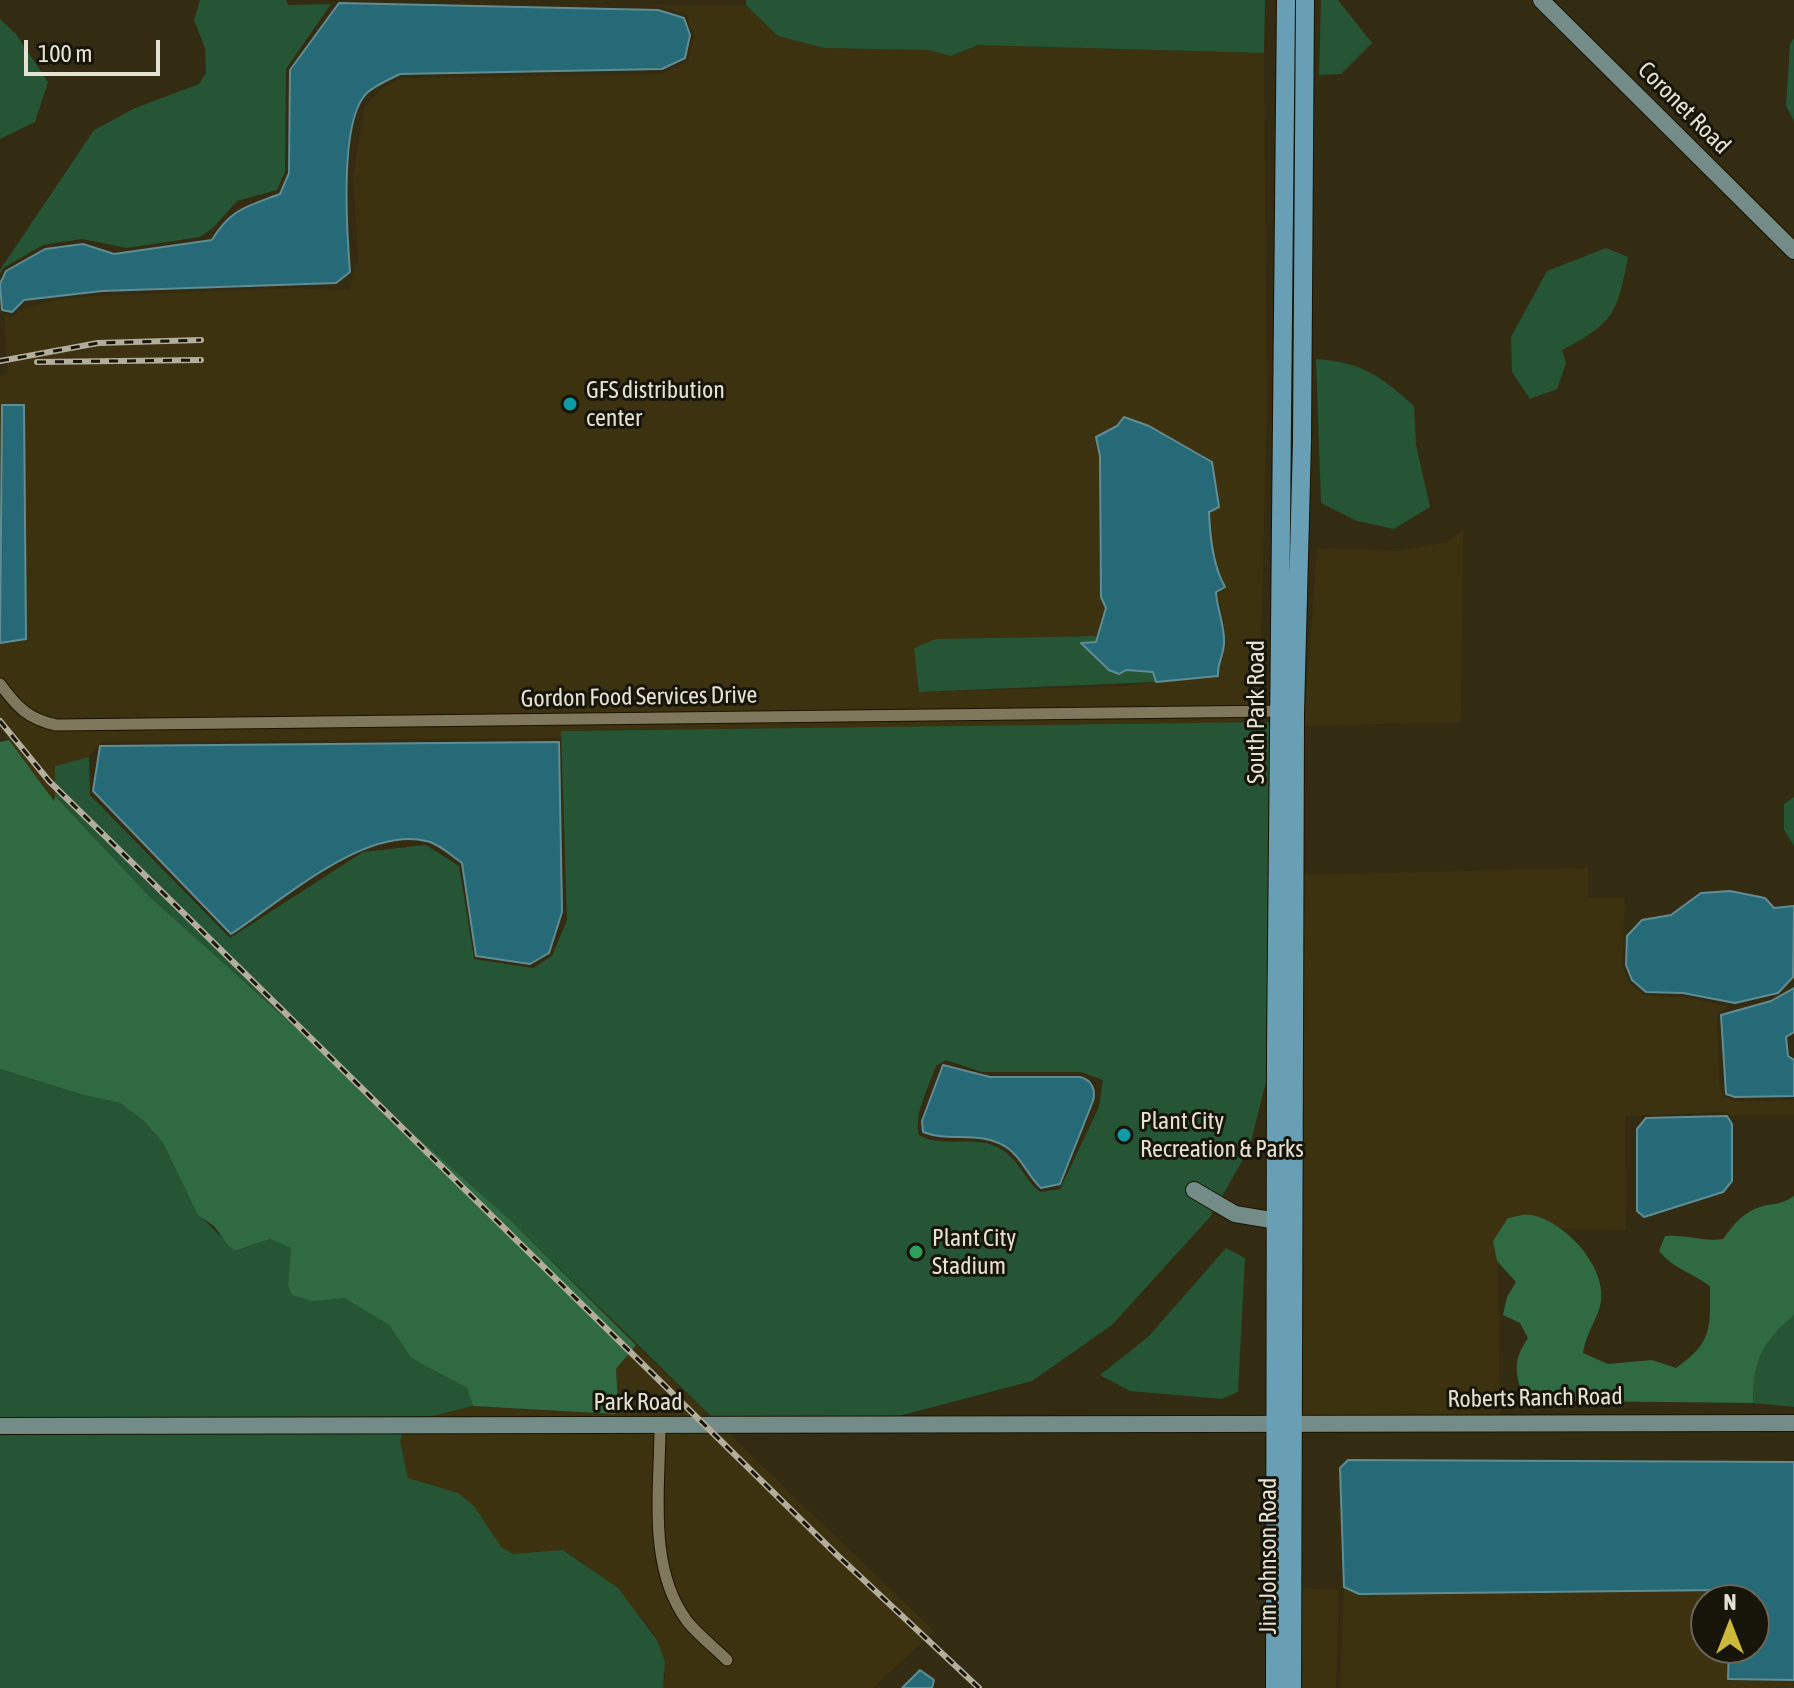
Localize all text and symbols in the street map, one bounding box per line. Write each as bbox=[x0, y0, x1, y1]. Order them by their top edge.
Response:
scale bar bbox=[28, 24, 164, 74]
text: 100 m bbox=[38, 40, 92, 67]
street label: Coronet Road bbox=[1632, 56, 1736, 160]
place label: GFS distribution center bbox=[586, 376, 725, 432]
marker: GFS distribution center bbox=[561, 395, 579, 413]
street label: South Park Road bbox=[1242, 640, 1270, 784]
street label: Gordon Food Services Drive bbox=[520, 681, 758, 713]
place label: Plant City Recreation & Parks bbox=[1140, 1107, 1304, 1163]
marker: Plant City Recreation & Parks bbox=[1115, 1126, 1133, 1144]
place label: Plant City Stadium bbox=[932, 1224, 1016, 1280]
marker: Plant City Stadium bbox=[907, 1243, 925, 1261]
street label: Roberts Ranch Road bbox=[1447, 1382, 1623, 1414]
street label: Park Road bbox=[593, 1388, 683, 1416]
street label: Jim Johnson Road bbox=[1254, 1478, 1282, 1634]
north arrow bbox=[1690, 1584, 1770, 1664]
text: N bbox=[1724, 1589, 1736, 1615]

